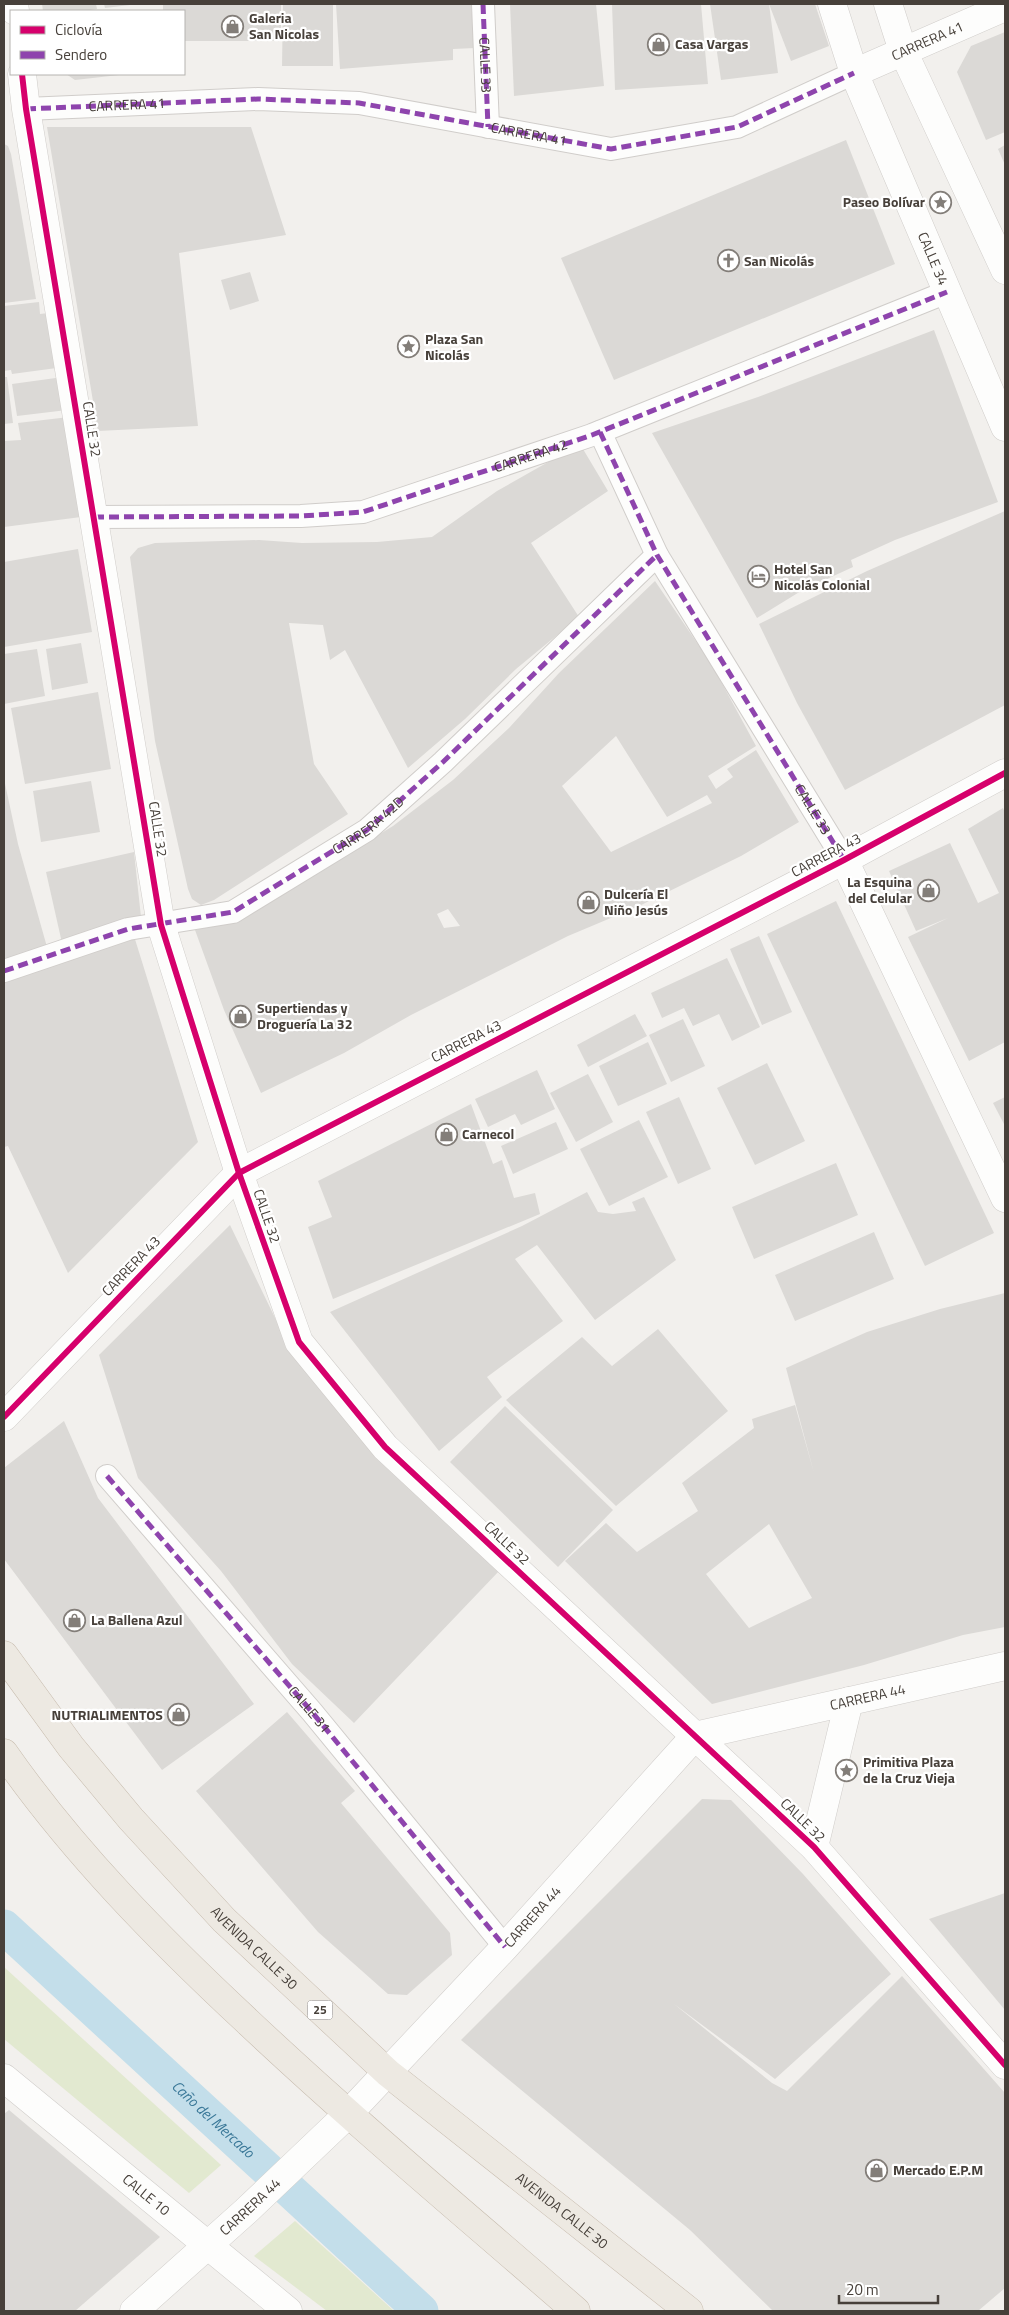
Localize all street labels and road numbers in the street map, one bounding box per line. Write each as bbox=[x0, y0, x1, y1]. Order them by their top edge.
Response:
street label: CARRERA 41 bbox=[888, 16, 966, 65]
street label: CALLE 33 bbox=[474, 37, 498, 93]
street label: CARRERA 41 bbox=[88, 92, 166, 116]
street label: CARRERA 41 bbox=[489, 116, 569, 151]
street label: CALLE 34 bbox=[913, 228, 954, 288]
street label: CALLE 32 bbox=[78, 400, 107, 458]
street label: CARRERA 42 bbox=[491, 433, 570, 477]
street label: CALLE 33 bbox=[790, 780, 837, 838]
street label: CARRERA 42D bbox=[328, 791, 408, 859]
street label: CALLE 32 bbox=[144, 800, 173, 858]
street label: CARRERA 43 bbox=[787, 827, 865, 882]
street label: CARRERA 43 bbox=[427, 1014, 505, 1067]
street label: CALLE 32 bbox=[248, 1186, 286, 1246]
street label: CARRERA 43 bbox=[96, 1231, 165, 1300]
street label: CALLE 32 bbox=[480, 1516, 535, 1569]
street label: CARRERA 44 bbox=[828, 1678, 907, 1715]
street label: CALLE 31 bbox=[284, 1681, 336, 1737]
street label: CALLE 32 bbox=[776, 1793, 831, 1847]
street label: CARRERA 44 bbox=[499, 1881, 566, 1952]
street label: AVENIDA CALLE 30 bbox=[206, 1901, 303, 1994]
road number: 25 bbox=[308, 2000, 332, 2020]
street label: AVENIDA CALLE 30 bbox=[512, 2167, 613, 2254]
street label: CALLE 10 bbox=[118, 2168, 175, 2220]
street label: CARRERA 44 bbox=[214, 2172, 285, 2240]

